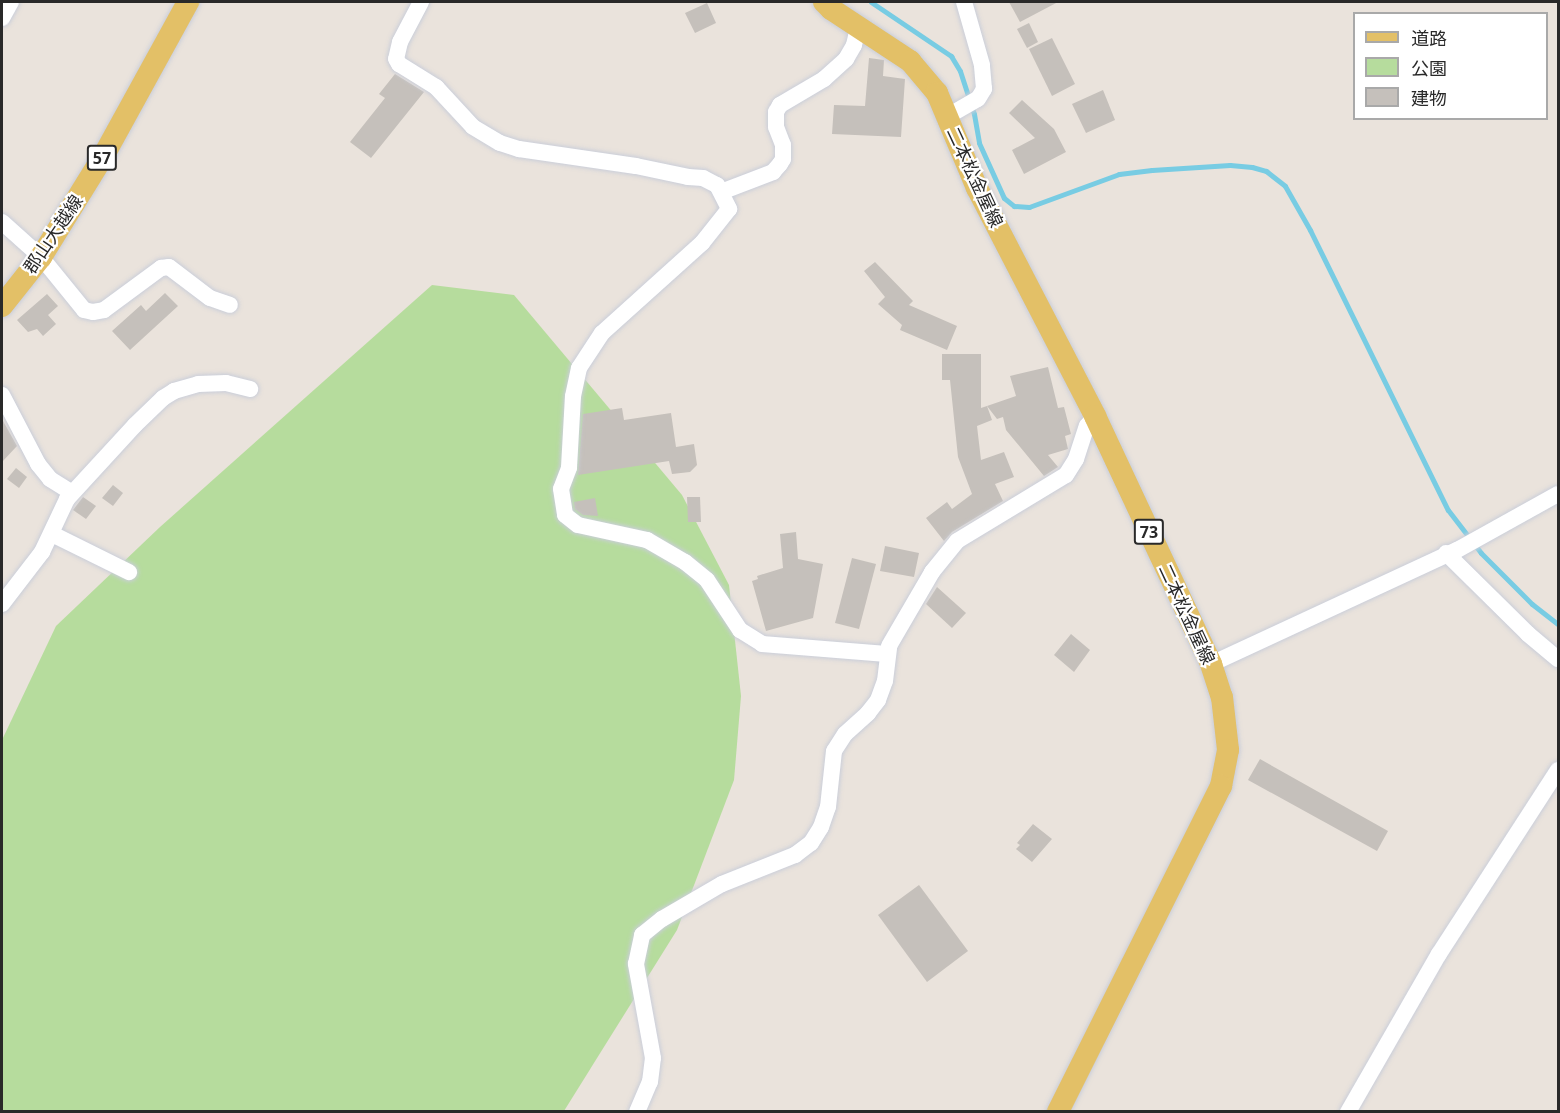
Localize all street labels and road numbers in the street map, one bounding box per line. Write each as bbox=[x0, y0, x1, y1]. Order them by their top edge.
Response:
street label: 二本松金屋線 bbox=[942, 123, 1008, 231]
road number: 57 bbox=[86, 145, 118, 171]
street label: 郡山大越線 bbox=[19, 191, 87, 277]
road number: 73 bbox=[1132, 519, 1166, 545]
street label: 二本松金屋線 bbox=[1154, 560, 1220, 668]

